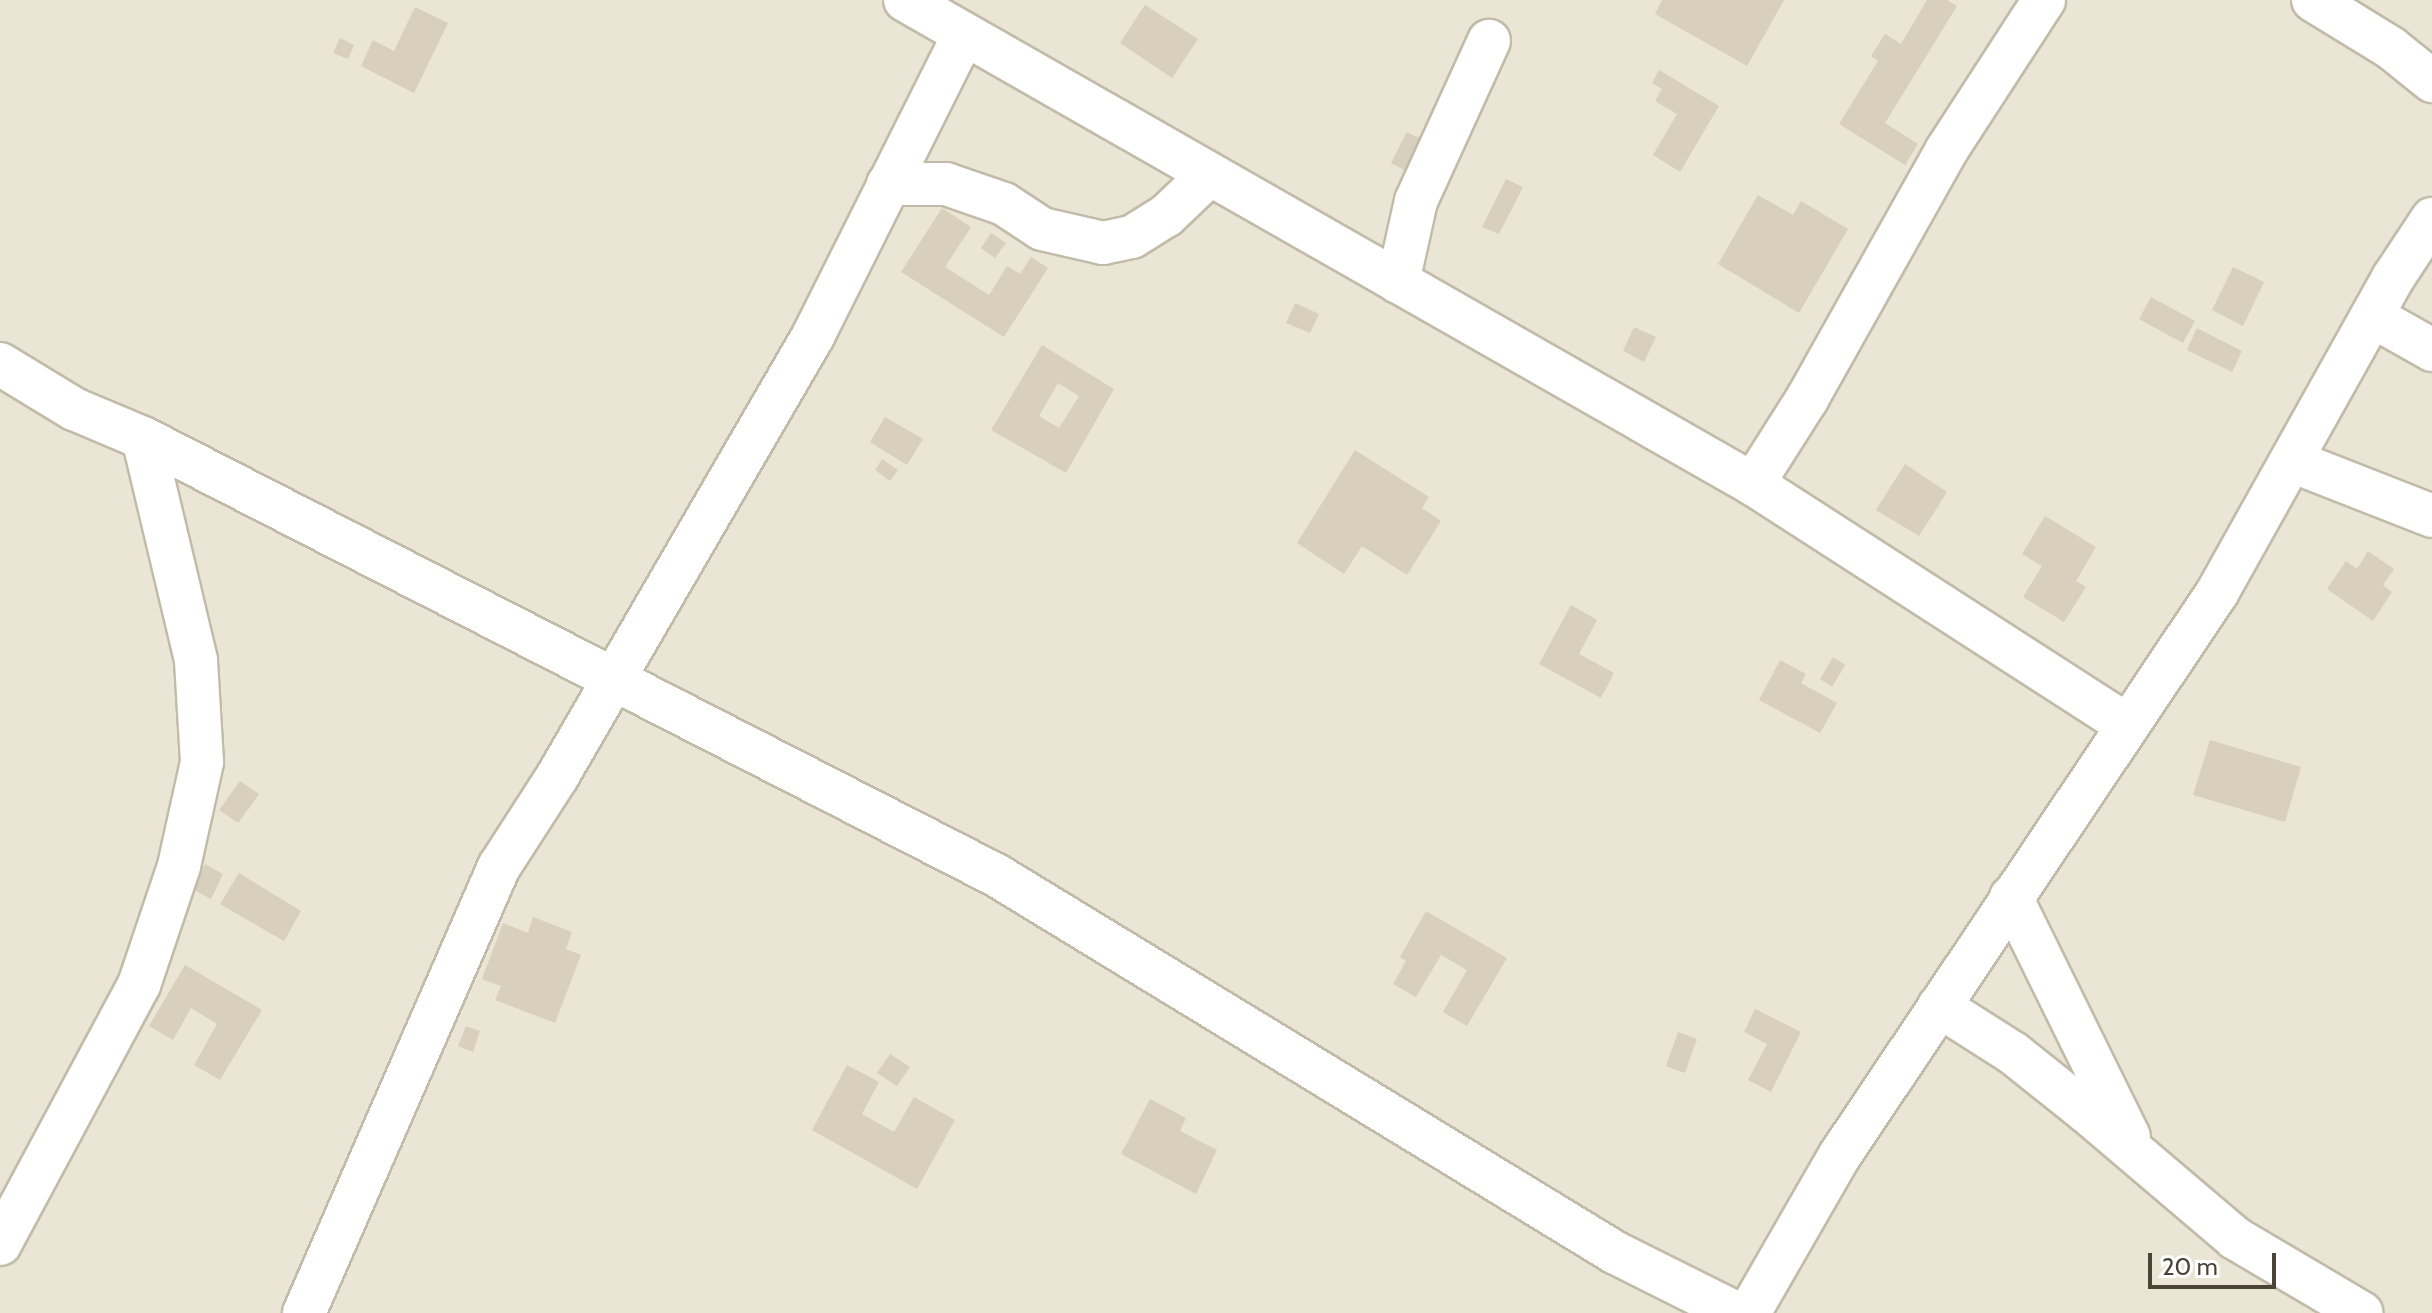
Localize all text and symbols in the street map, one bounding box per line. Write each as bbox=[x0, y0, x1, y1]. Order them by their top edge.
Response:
scale bar bbox=[2152, 1237, 2280, 1287]
text: 20 m bbox=[2162, 1252, 2218, 1281]

